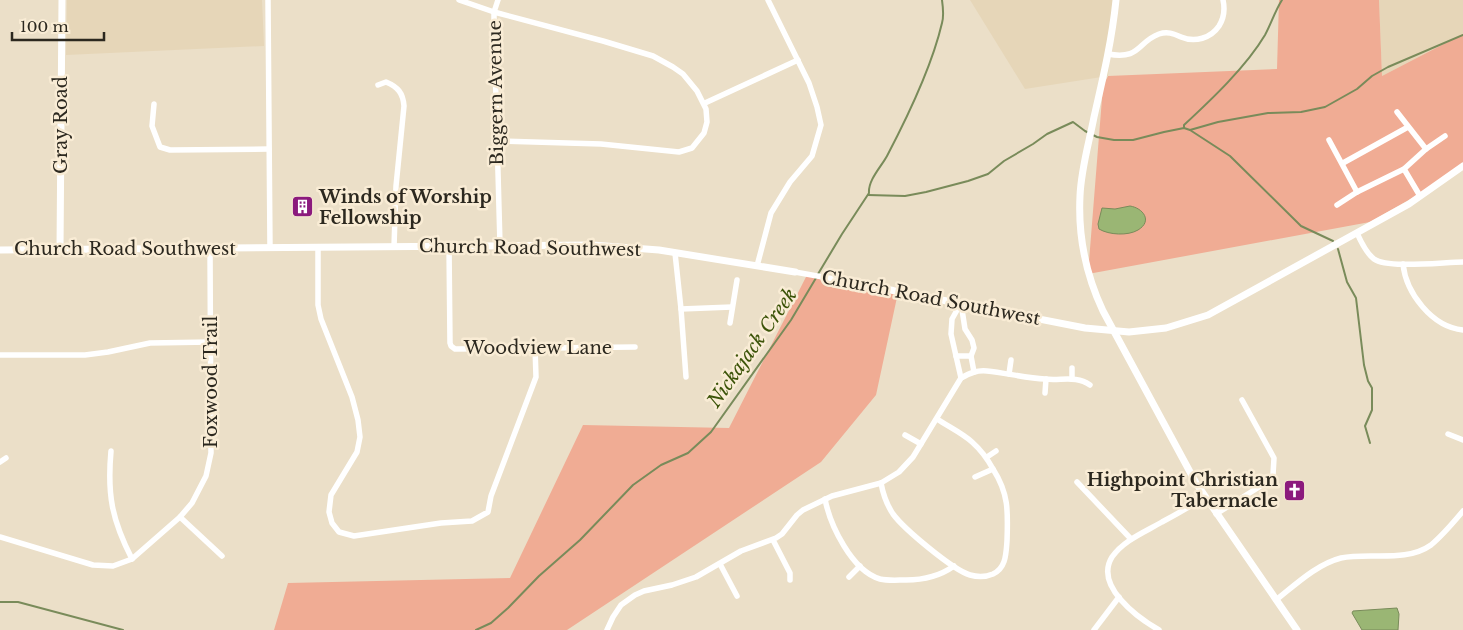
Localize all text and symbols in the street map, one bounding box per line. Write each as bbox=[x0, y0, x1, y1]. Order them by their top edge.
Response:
scale bar bbox=[12, 10, 105, 42]
text: 100 m bbox=[20, 17, 69, 36]
street label: Biggern Avenue bbox=[484, 20, 508, 166]
street label: Gray Road bbox=[50, 76, 72, 174]
place label: Winds of Worship Fellowship bbox=[318, 186, 492, 229]
building icon: Winds of Worship Fellowship bbox=[291, 195, 315, 219]
street label: Church Road Southwest bbox=[419, 235, 641, 261]
street label: Church Road Southwest bbox=[14, 238, 236, 260]
street label: Church Road Southwest bbox=[820, 266, 1042, 330]
water label: Nickajack Creek bbox=[702, 284, 802, 413]
street label: Foxwood Trail bbox=[200, 316, 222, 448]
street label: Woodview Lane bbox=[463, 337, 612, 359]
place label: Highpoint Christian Tabernacle bbox=[1087, 469, 1278, 512]
church icon: Highpoint Christian Tabernacle bbox=[1282, 478, 1306, 502]

